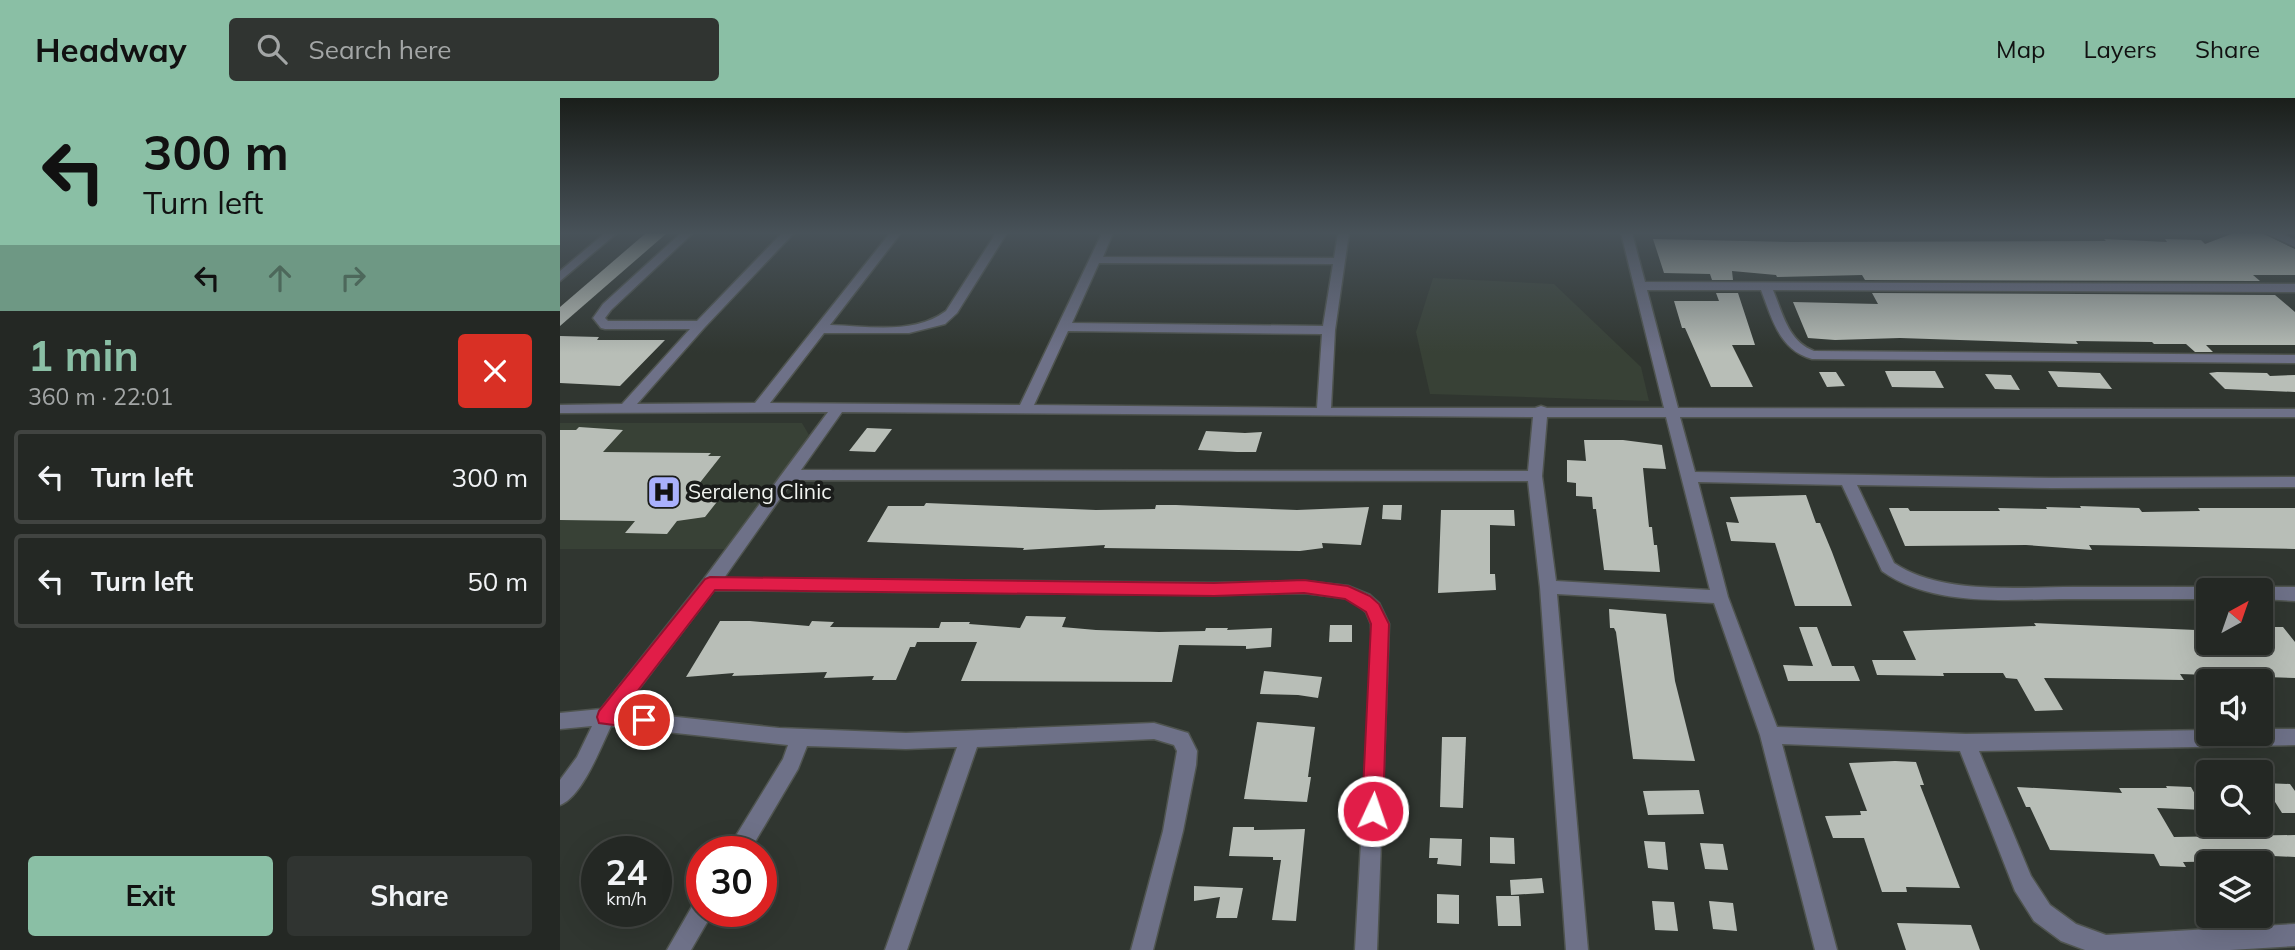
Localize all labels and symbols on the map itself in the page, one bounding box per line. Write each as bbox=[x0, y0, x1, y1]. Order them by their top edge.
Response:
hospital icon: Seraleng Clinic bbox=[645, 473, 683, 511]
place label: Seraleng Clinic bbox=[688, 478, 832, 504]
north arrow bbox=[2196, 578, 2273, 654]
pin bbox=[614, 690, 674, 750]
position arrow bbox=[1336, 774, 1410, 848]
speed limit sign: 30 bbox=[686, 836, 777, 927]

